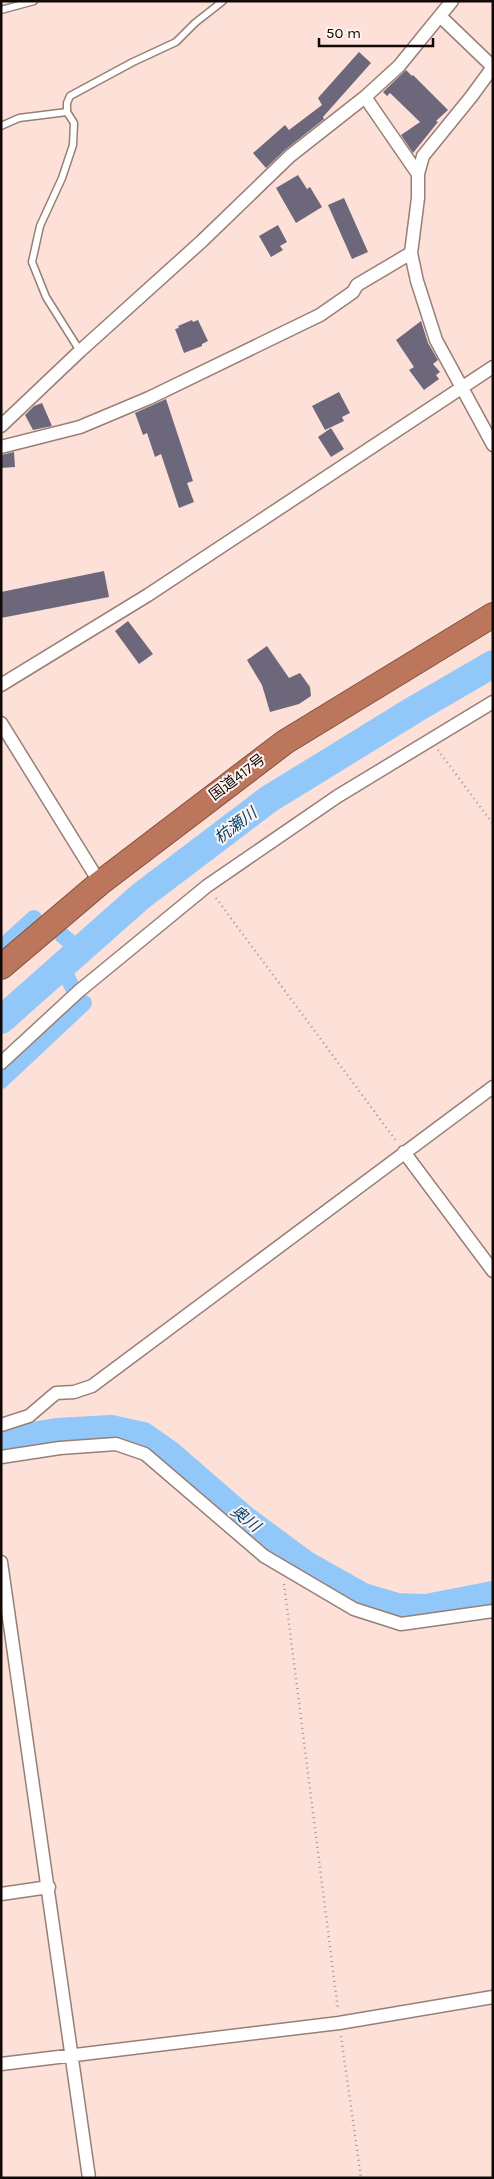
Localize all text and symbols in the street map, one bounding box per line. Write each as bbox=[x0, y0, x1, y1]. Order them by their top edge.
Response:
scale bar bbox=[319, 15, 433, 47]
text: 50 m bbox=[326, 24, 361, 42]
street label: 国道417号 bbox=[205, 750, 269, 804]
water label: 杭瀬川 bbox=[210, 802, 262, 847]
water label: 奥川 bbox=[227, 1501, 266, 1537]

